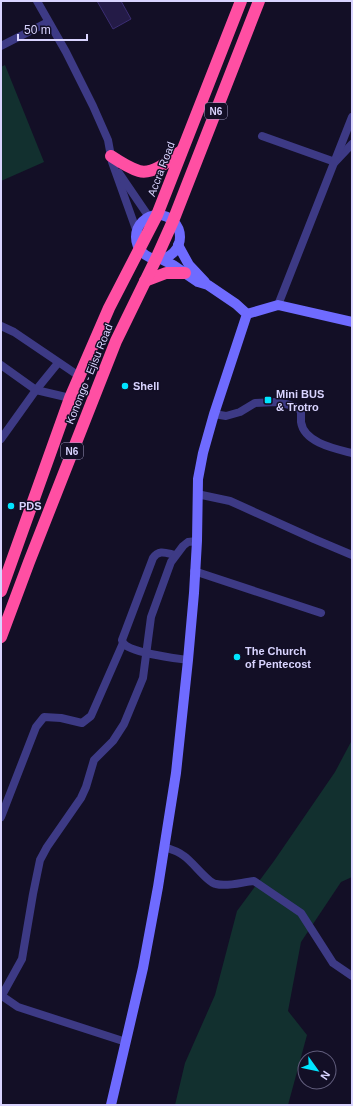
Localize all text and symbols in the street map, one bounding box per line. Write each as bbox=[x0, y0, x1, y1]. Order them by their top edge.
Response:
scale bar bbox=[18, 16, 87, 42]
text: 50 m bbox=[24, 23, 51, 37]
road number: N6 bbox=[205, 103, 227, 119]
street label: Accra Road bbox=[145, 140, 177, 198]
street label: Konongo - Ejisu Road bbox=[63, 322, 115, 426]
place label: Shell bbox=[133, 380, 159, 392]
marker: Shell bbox=[120, 381, 130, 391]
place label: Mini BUS & Trotro bbox=[276, 388, 324, 413]
marker: Mini BUS & Trotro bbox=[263, 395, 273, 405]
road number: N6 bbox=[61, 443, 83, 459]
place label: PDS bbox=[19, 500, 42, 512]
marker: PDS bbox=[6, 501, 16, 511]
place label: The Church of Pentecost bbox=[245, 645, 311, 670]
marker: The Church of Pentecost bbox=[232, 652, 242, 662]
north arrow bbox=[297, 1050, 337, 1090]
text: N bbox=[318, 1069, 333, 1082]

